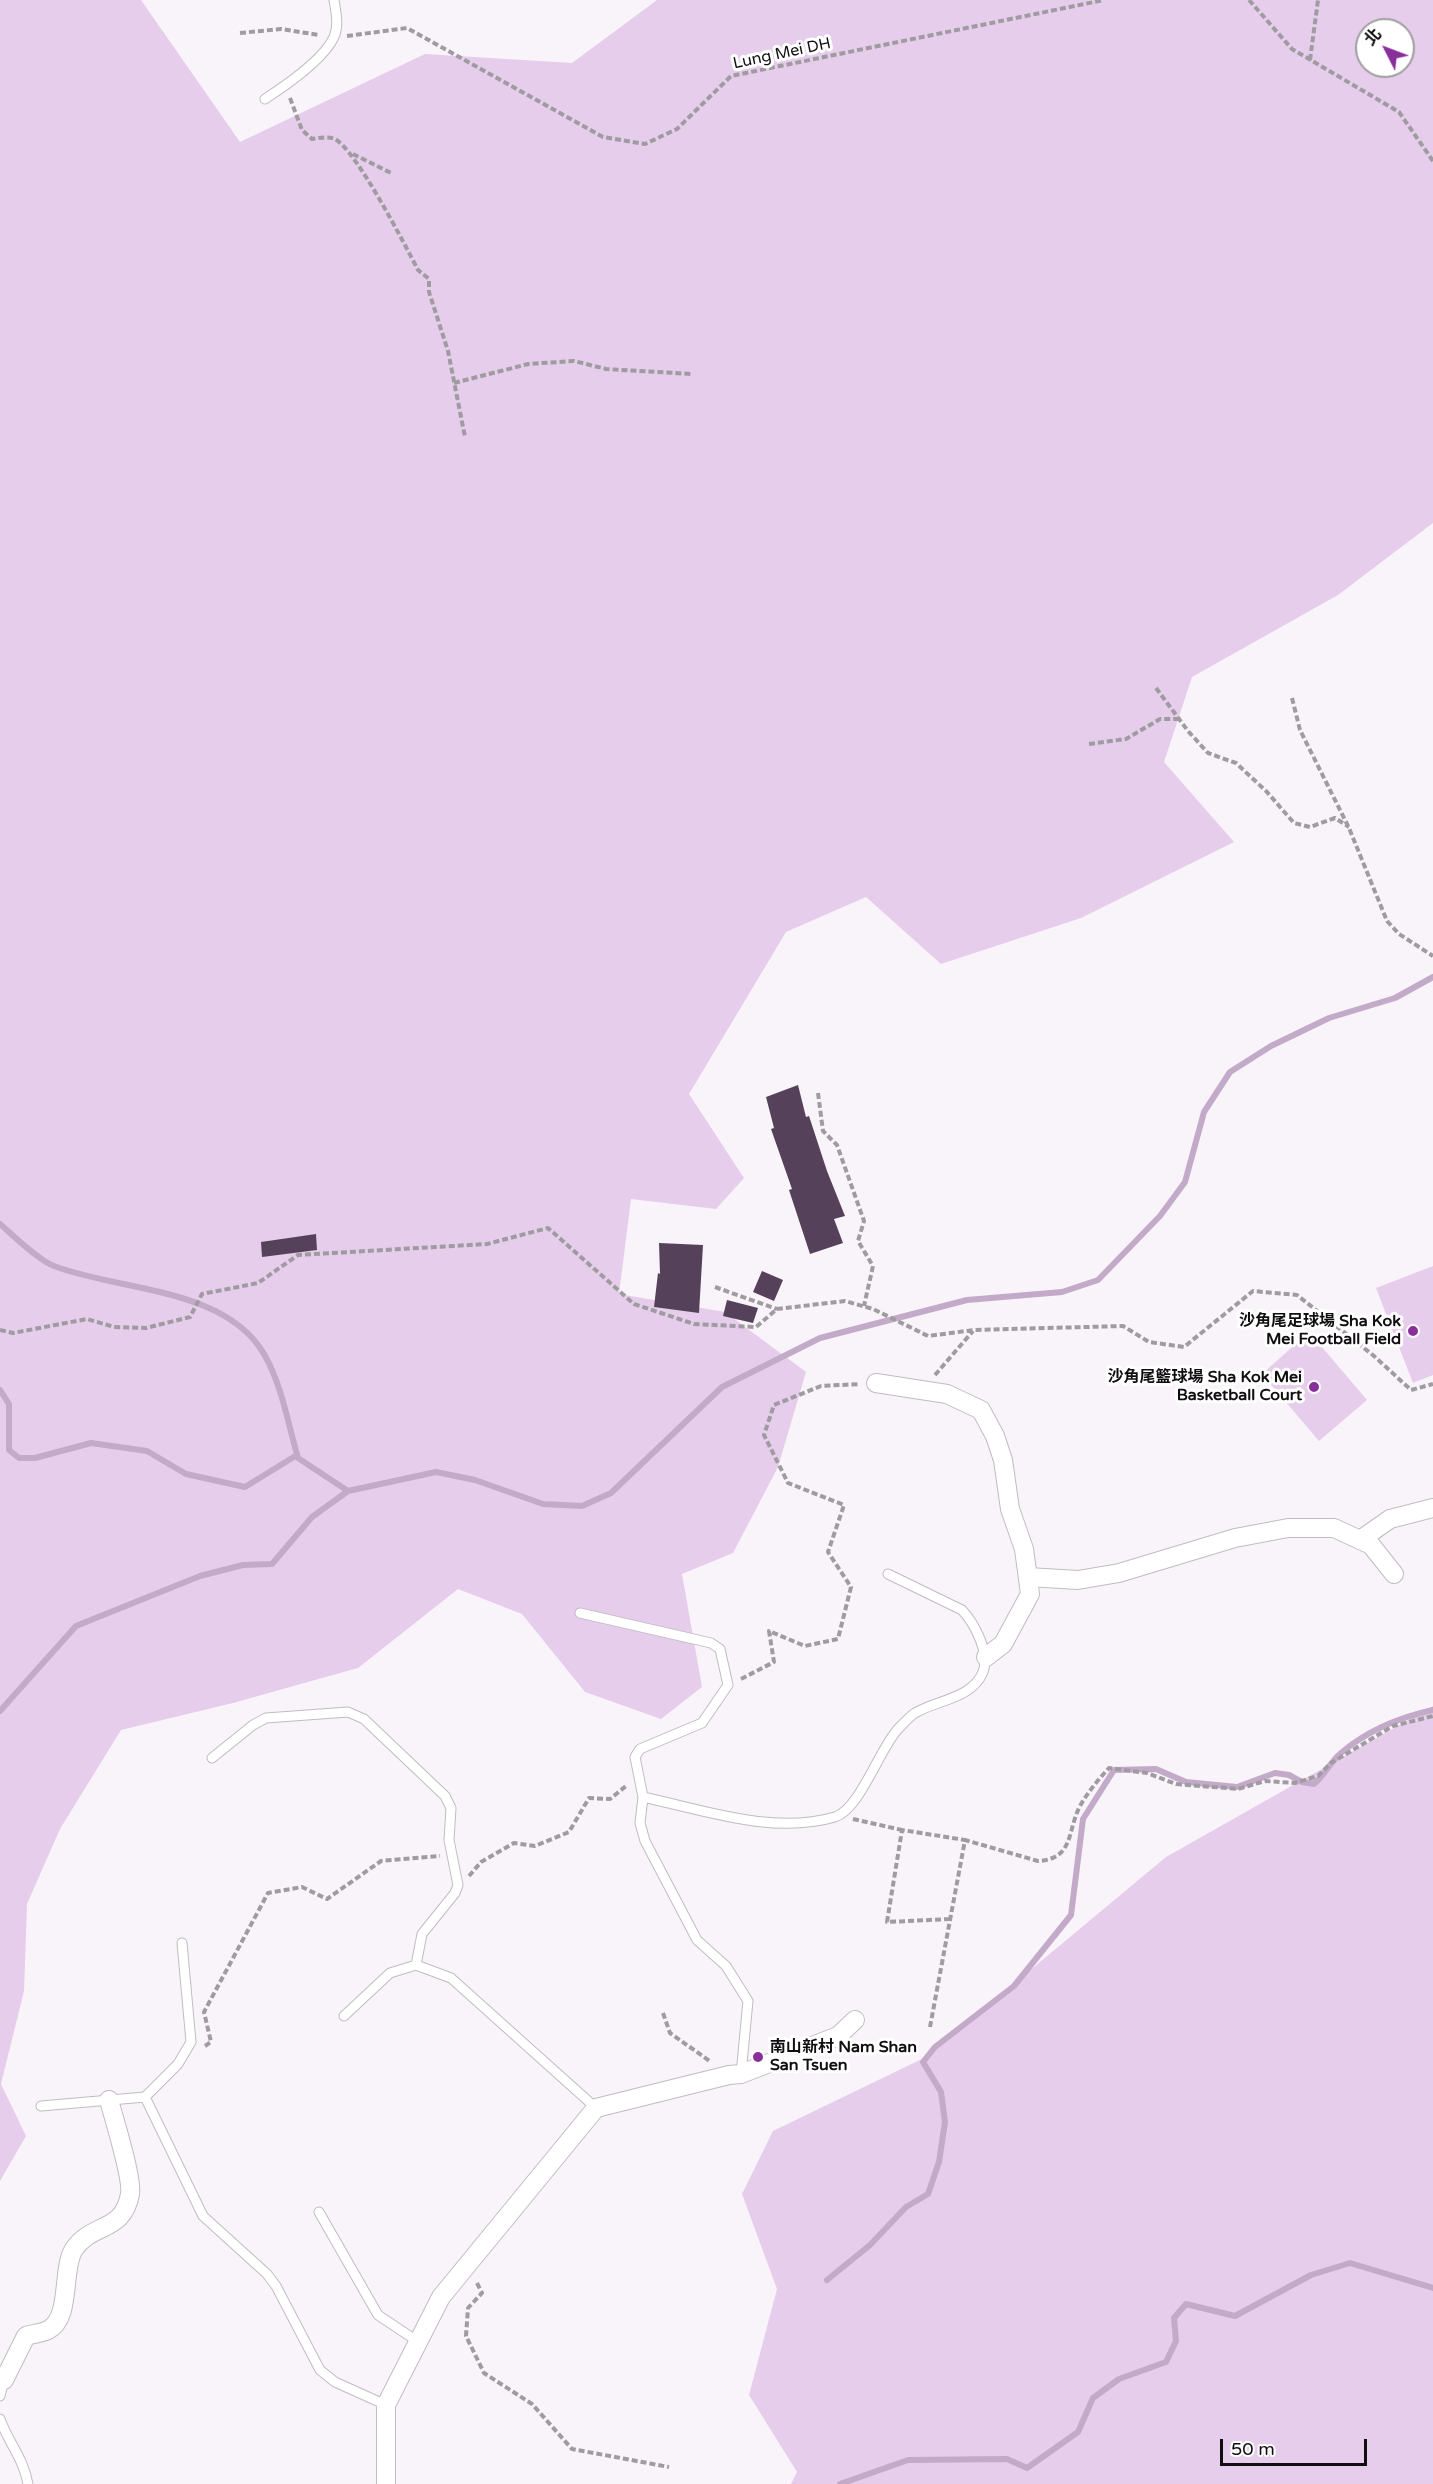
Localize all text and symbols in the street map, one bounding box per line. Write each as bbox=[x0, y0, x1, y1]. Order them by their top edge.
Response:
north arrow bbox=[1355, 18, 1415, 78]
text: 北 bbox=[1360, 25, 1386, 50]
street label: Lung Mei DH bbox=[731, 34, 833, 74]
place label: 沙角尾足球場 Sha Kok Mei Football Field bbox=[1239, 1312, 1401, 1350]
marker: 沙角尾足球場 Sha Kok Mei Football Field bbox=[1406, 1324, 1420, 1338]
place label: 沙角尾籃球場 Sha Kok Mei Basketball Court bbox=[1108, 1368, 1302, 1406]
marker: 沙角尾籃球場 Sha Kok Mei Basketball Court bbox=[1307, 1380, 1321, 1394]
place label: 南山新村 Nam Shan San Tsuen bbox=[770, 2038, 917, 2076]
marker: 南山新村 Nam Shan San Tsuen bbox=[751, 2050, 765, 2064]
scale bar bbox=[1223, 2427, 1370, 2465]
text: 50 m bbox=[1231, 2438, 1275, 2460]

